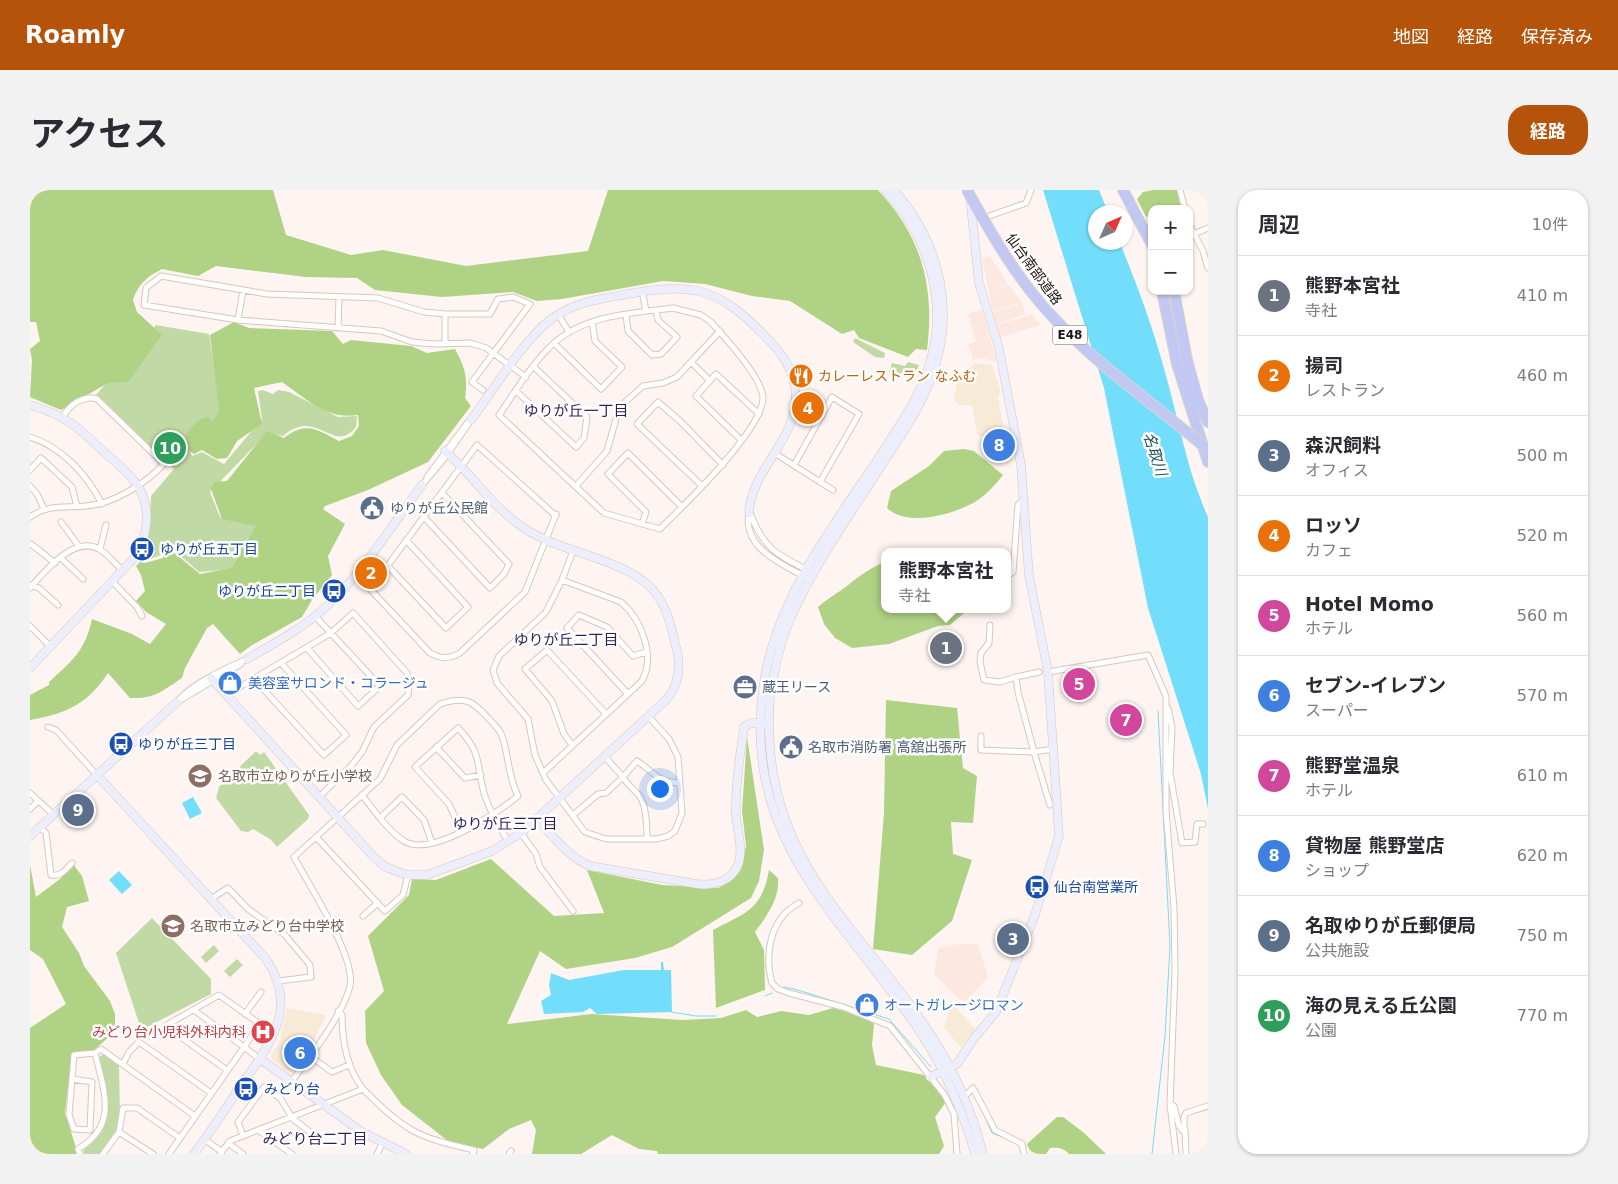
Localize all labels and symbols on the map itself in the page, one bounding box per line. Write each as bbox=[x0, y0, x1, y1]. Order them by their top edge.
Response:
north arrow bbox=[1088, 205, 1133, 250]
street label: 仙台南部道路 bbox=[1003, 230, 1065, 308]
road number: E48 bbox=[1052, 326, 1088, 344]
restaurant icon: カレーレストラン なふむ bbox=[788, 363, 814, 389]
place label: カレーレストラン なふむ bbox=[818, 368, 976, 384]
pin: 4 bbox=[792, 389, 824, 427]
district label: ゆりが丘一丁目 bbox=[523, 402, 629, 420]
pin: 8 bbox=[983, 426, 1015, 464]
pin: 10 bbox=[154, 429, 186, 467]
water label: 名取川 bbox=[1139, 430, 1171, 480]
public building icon: ゆりが丘公民館 bbox=[359, 495, 385, 521]
place label: ゆりが丘公民館 bbox=[390, 500, 488, 516]
bus stop icon: ゆりが丘五丁目 bbox=[129, 536, 155, 562]
place label: ゆりが丘五丁目 bbox=[160, 541, 258, 557]
pin: 2 bbox=[355, 554, 387, 592]
bus stop icon: ゆりが丘二丁目 bbox=[321, 578, 347, 604]
place label: ゆりが丘二丁目 bbox=[218, 583, 316, 599]
pin: 1 bbox=[930, 629, 962, 667]
district label: ゆりが丘二丁目 bbox=[513, 631, 619, 649]
pin: 5 bbox=[1063, 665, 1095, 703]
shop icon: 美容室サロンド・コラージュ bbox=[217, 670, 243, 696]
office icon: 蔵王リース bbox=[732, 674, 758, 700]
place label: 美容室サロンド・コラージュ bbox=[248, 675, 429, 691]
place label: 蔵王リース bbox=[762, 679, 831, 695]
pin: 7 bbox=[1110, 701, 1142, 739]
bus stop icon: ゆりが丘三丁目 bbox=[108, 731, 134, 757]
public building icon: 名取市消防署 高舘出張所 bbox=[778, 734, 804, 760]
place label: ゆりが丘三丁目 bbox=[138, 736, 236, 752]
place label: 名取市消防署 高舘出張所 bbox=[808, 739, 966, 755]
school or university icon: 名取市立ゆりが丘小学校 bbox=[187, 763, 213, 789]
place label: 名取市立ゆりが丘小学校 bbox=[218, 768, 372, 784]
your location bbox=[647, 776, 673, 802]
pin: 9 bbox=[62, 791, 94, 829]
district label: ゆりが丘三丁目 bbox=[452, 815, 558, 833]
bus stop icon: 仙台南営業所 bbox=[1024, 874, 1050, 900]
place label: 仙台南営業所 bbox=[1054, 879, 1138, 895]
school or university icon: 名取市立みどり台中学校 bbox=[160, 913, 186, 939]
place label: 名取市立みどり台中学校 bbox=[190, 918, 344, 934]
pin: 3 bbox=[997, 920, 1029, 958]
shop icon: オートガレージロマン bbox=[854, 992, 880, 1018]
place label: オートガレージロマン bbox=[884, 997, 1024, 1013]
hospital icon: みどり台小児科外科内科 bbox=[250, 1019, 276, 1045]
place label: みどり台小児科外科内科 bbox=[92, 1024, 246, 1040]
pin: 6 bbox=[284, 1034, 316, 1072]
bus stop icon: みどり台 bbox=[233, 1076, 259, 1102]
place label: みどり台 bbox=[264, 1081, 320, 1097]
district label: みどり台二丁目 bbox=[262, 1130, 368, 1148]

